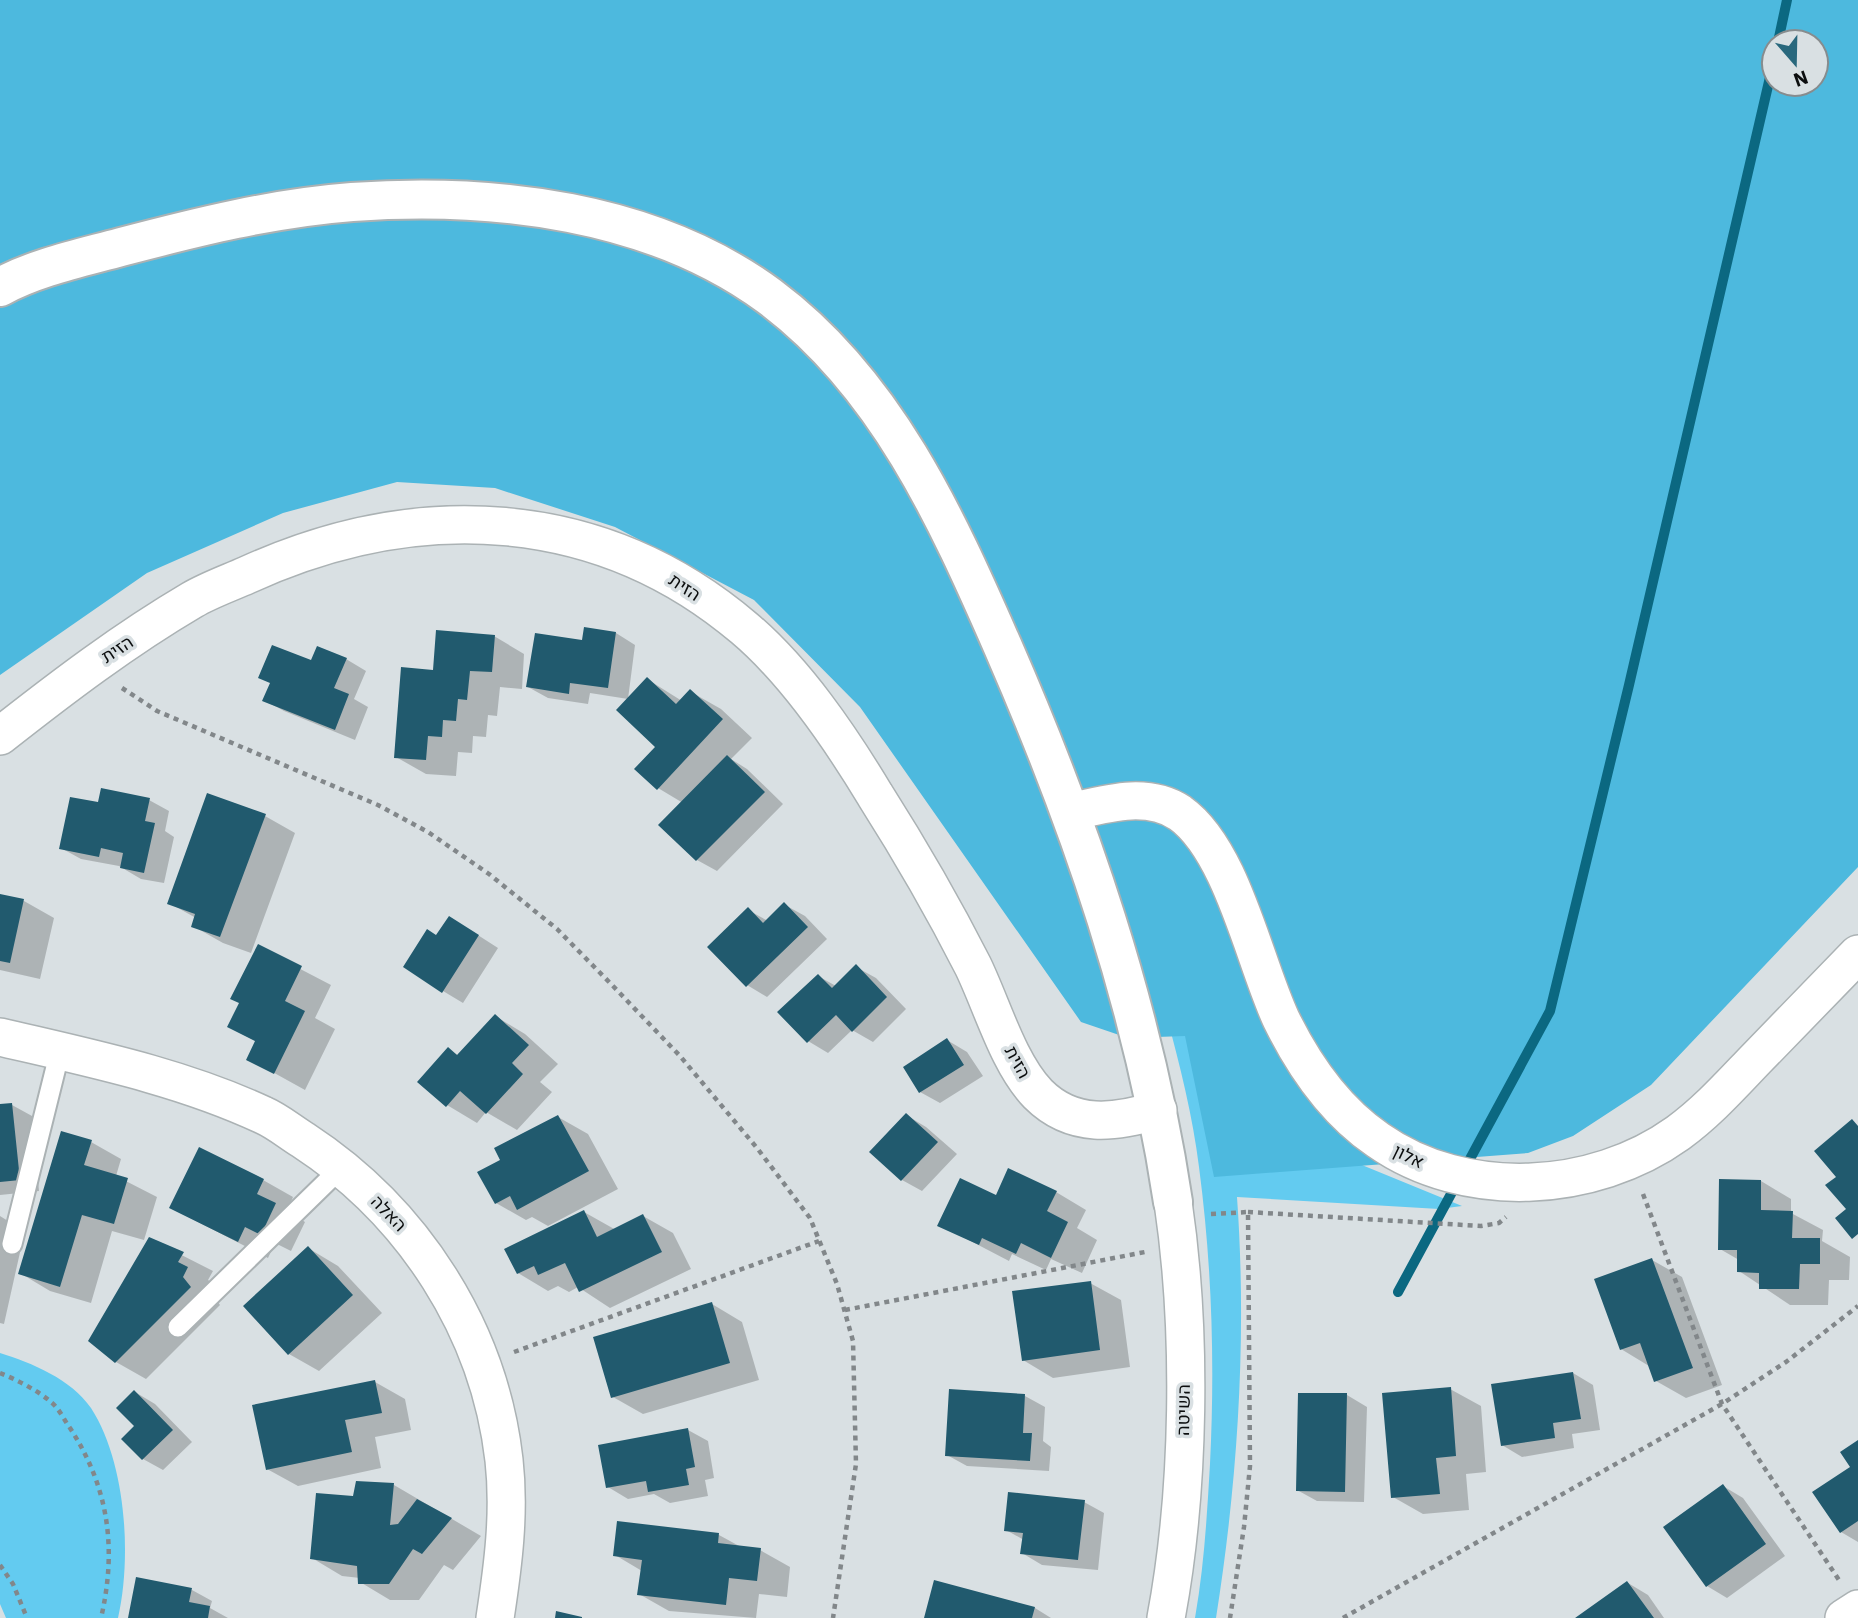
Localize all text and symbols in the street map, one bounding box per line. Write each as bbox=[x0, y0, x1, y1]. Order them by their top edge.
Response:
north arrow bbox=[1760, 28, 1830, 98]
text: N bbox=[1790, 65, 1811, 93]
street label: הזית bbox=[665, 568, 705, 606]
street label: הזית bbox=[97, 630, 137, 668]
street label: הזית bbox=[1000, 1042, 1036, 1082]
street label: אלון bbox=[1390, 1139, 1428, 1173]
street label: האלה bbox=[366, 1190, 412, 1236]
street label: השיטה bbox=[1171, 1384, 1195, 1436]

